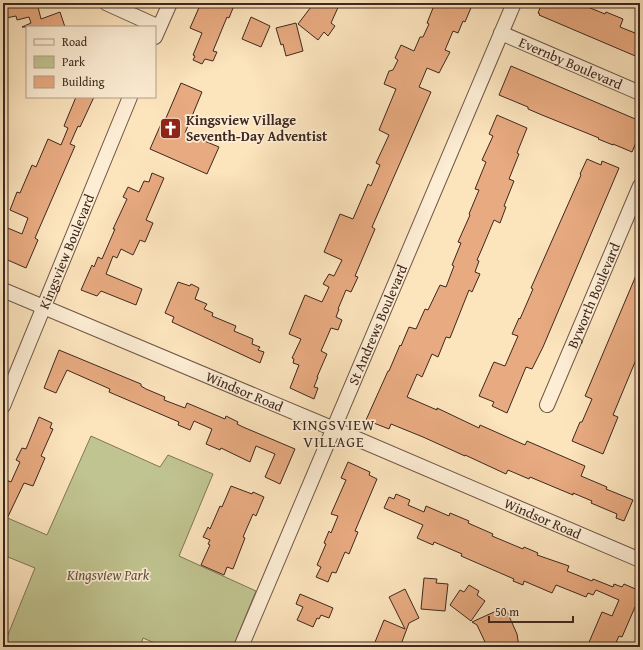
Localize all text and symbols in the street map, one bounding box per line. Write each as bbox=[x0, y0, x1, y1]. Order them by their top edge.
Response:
legend bbox=[26, 26, 156, 98]
street label: Evernby Boulevard bbox=[516, 32, 626, 94]
text: Road bbox=[62, 33, 88, 50]
text: Park bbox=[62, 53, 86, 70]
text: Building bbox=[62, 73, 105, 90]
place label: Kingsview Village Seventh-Day Adventist bbox=[186, 110, 328, 146]
church icon: Kingsview Village Seventh-Day Adventist bbox=[158, 115, 184, 141]
street label: Kingsview Boulevard bbox=[34, 190, 99, 312]
street label: Byworth Boulevard bbox=[562, 239, 625, 351]
street label: St Andrews Boulevard bbox=[343, 261, 412, 388]
street label: Windsor Road bbox=[203, 366, 287, 417]
district label: KINGSVIEW VILLAGE bbox=[292, 414, 376, 452]
street label: Windsor Road bbox=[501, 493, 585, 544]
park label: Kingsview Park bbox=[66, 565, 150, 585]
scale bar bbox=[489, 598, 573, 624]
text: 50 m bbox=[495, 603, 519, 620]

